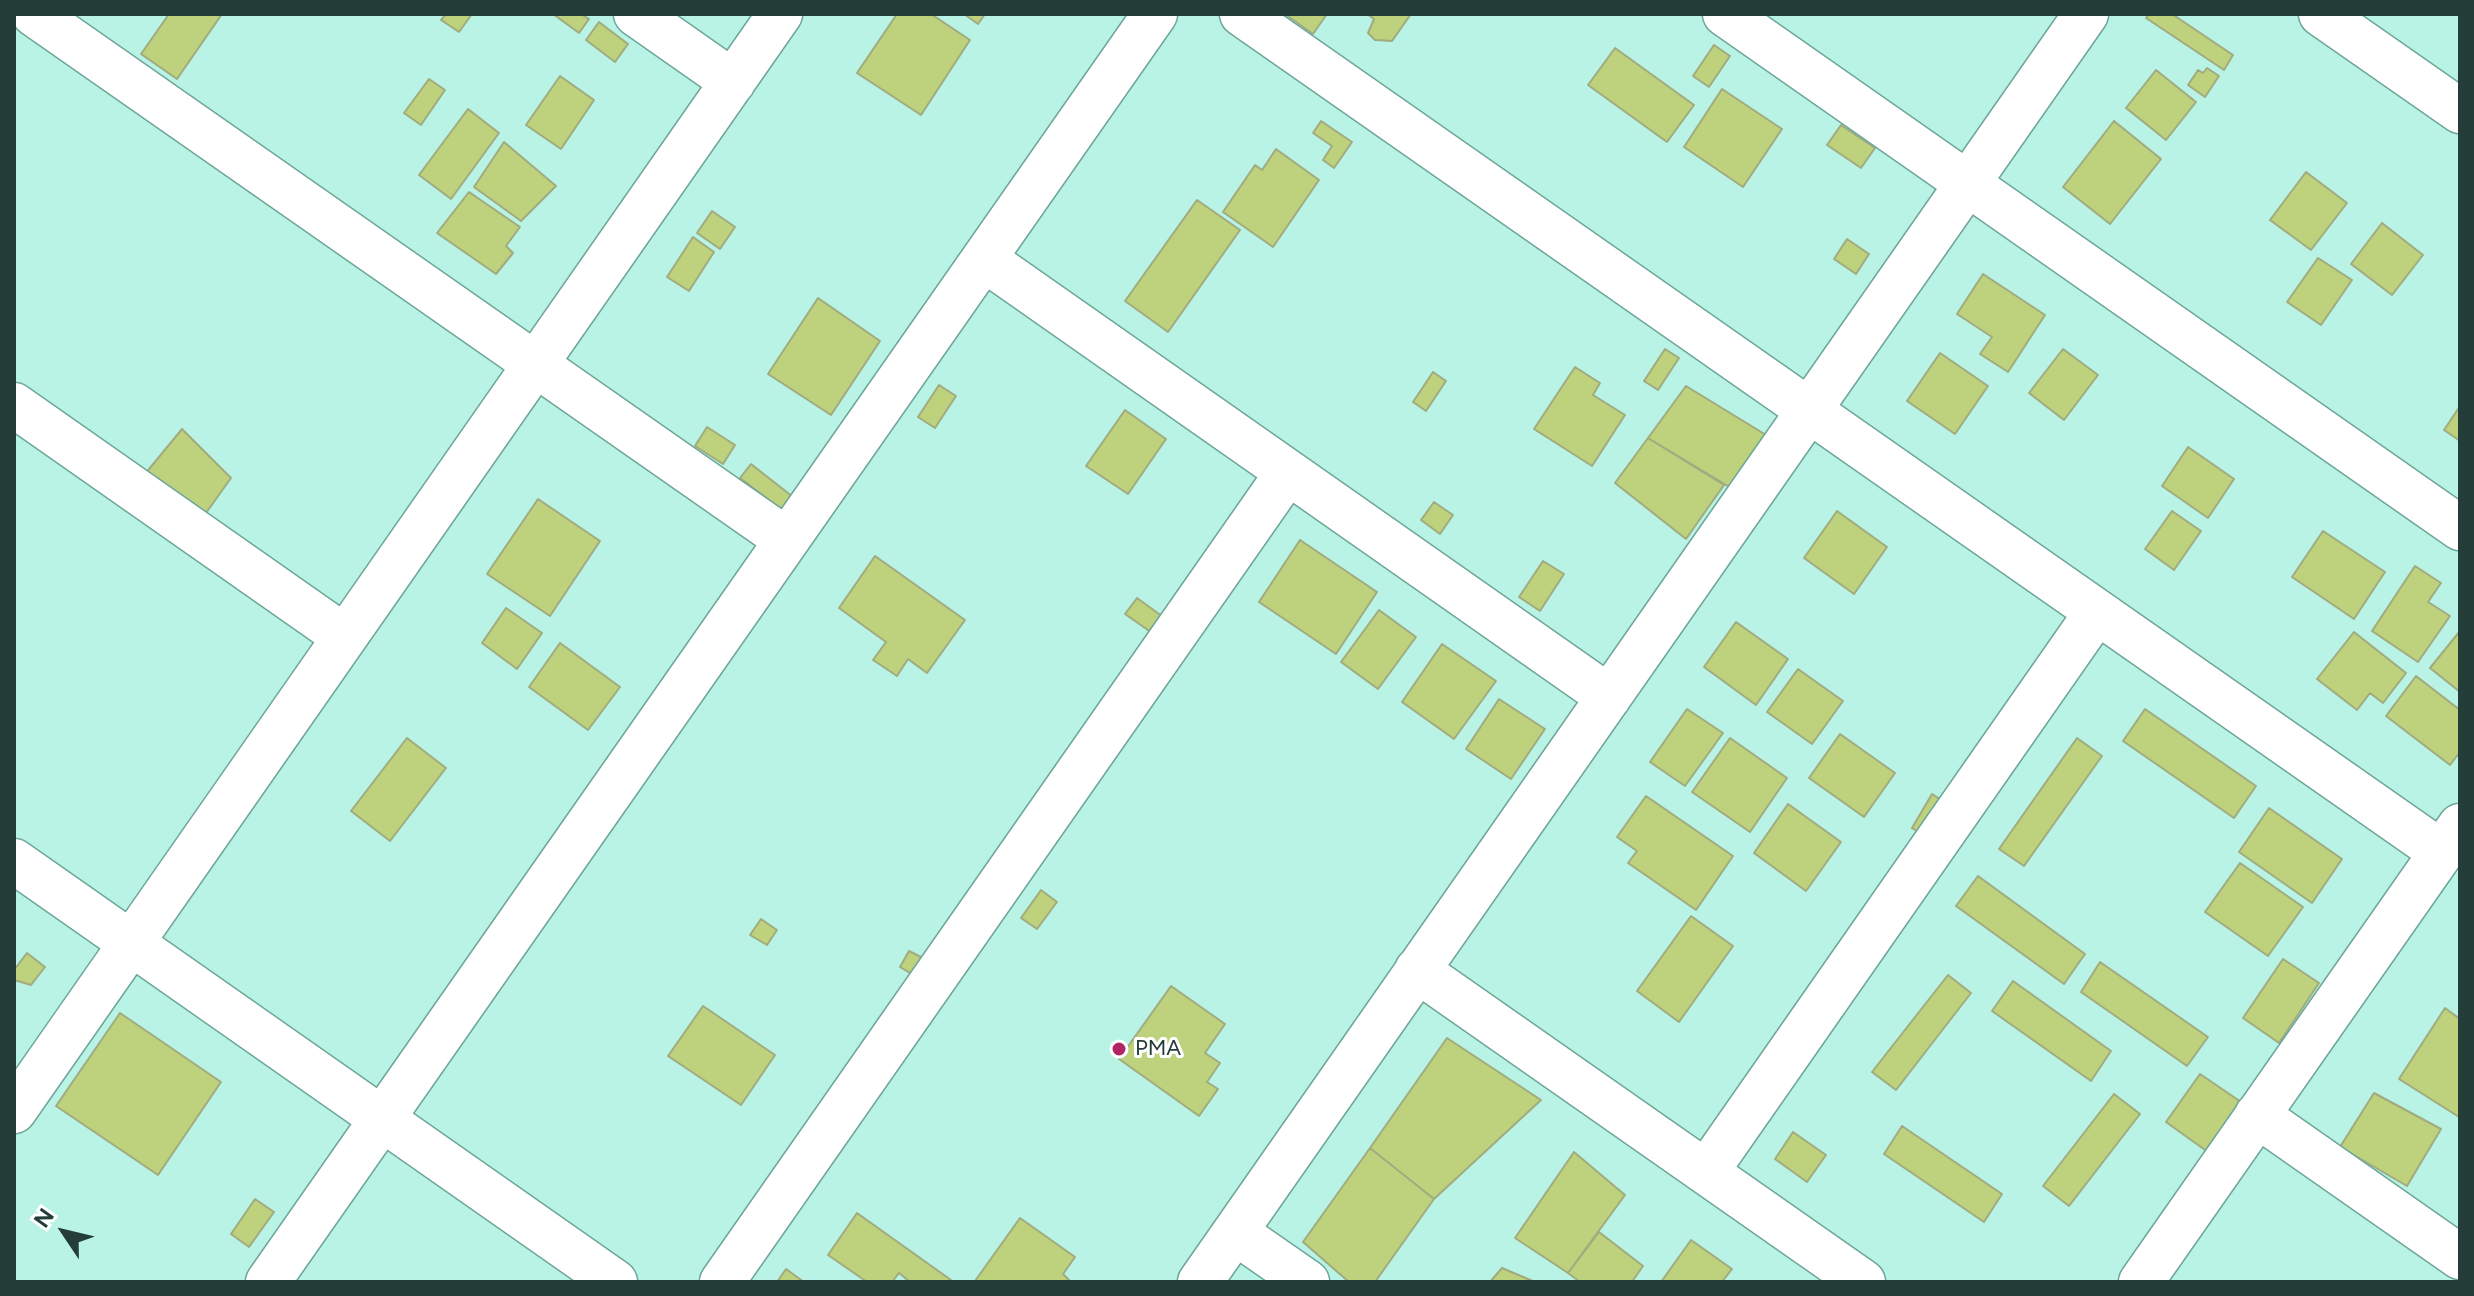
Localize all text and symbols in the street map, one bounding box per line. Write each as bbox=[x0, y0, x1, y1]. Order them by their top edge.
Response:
place label: PMA bbox=[1135, 1036, 1181, 1062]
marker: PMA bbox=[1110, 1040, 1128, 1058]
north arrow bbox=[24, 1192, 104, 1272]
text: N bbox=[28, 1203, 60, 1233]

